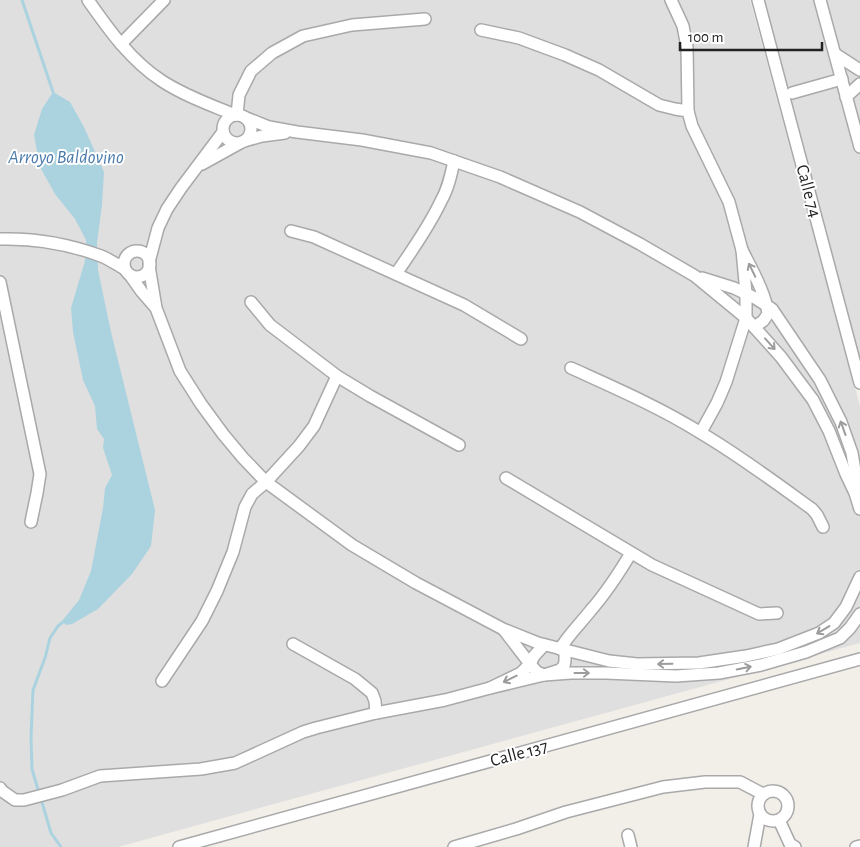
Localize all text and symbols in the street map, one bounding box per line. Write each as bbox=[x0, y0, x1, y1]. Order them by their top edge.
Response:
scale bar bbox=[680, 20, 822, 52]
text: 100 m bbox=[688, 30, 723, 45]
water label: Arroyo Baldovino bbox=[7, 148, 124, 167]
street label: Calle 74 bbox=[792, 163, 824, 220]
one-way arrow bbox=[747, 263, 757, 278]
one-way arrow bbox=[764, 338, 776, 350]
one-way arrow bbox=[838, 421, 847, 437]
one-way arrow bbox=[816, 625, 830, 635]
one-way arrow bbox=[658, 659, 674, 668]
one-way arrow bbox=[736, 662, 752, 672]
one-way arrow bbox=[574, 668, 590, 678]
one-way arrow bbox=[503, 674, 518, 684]
street label: Calle 137 bbox=[488, 738, 550, 770]

